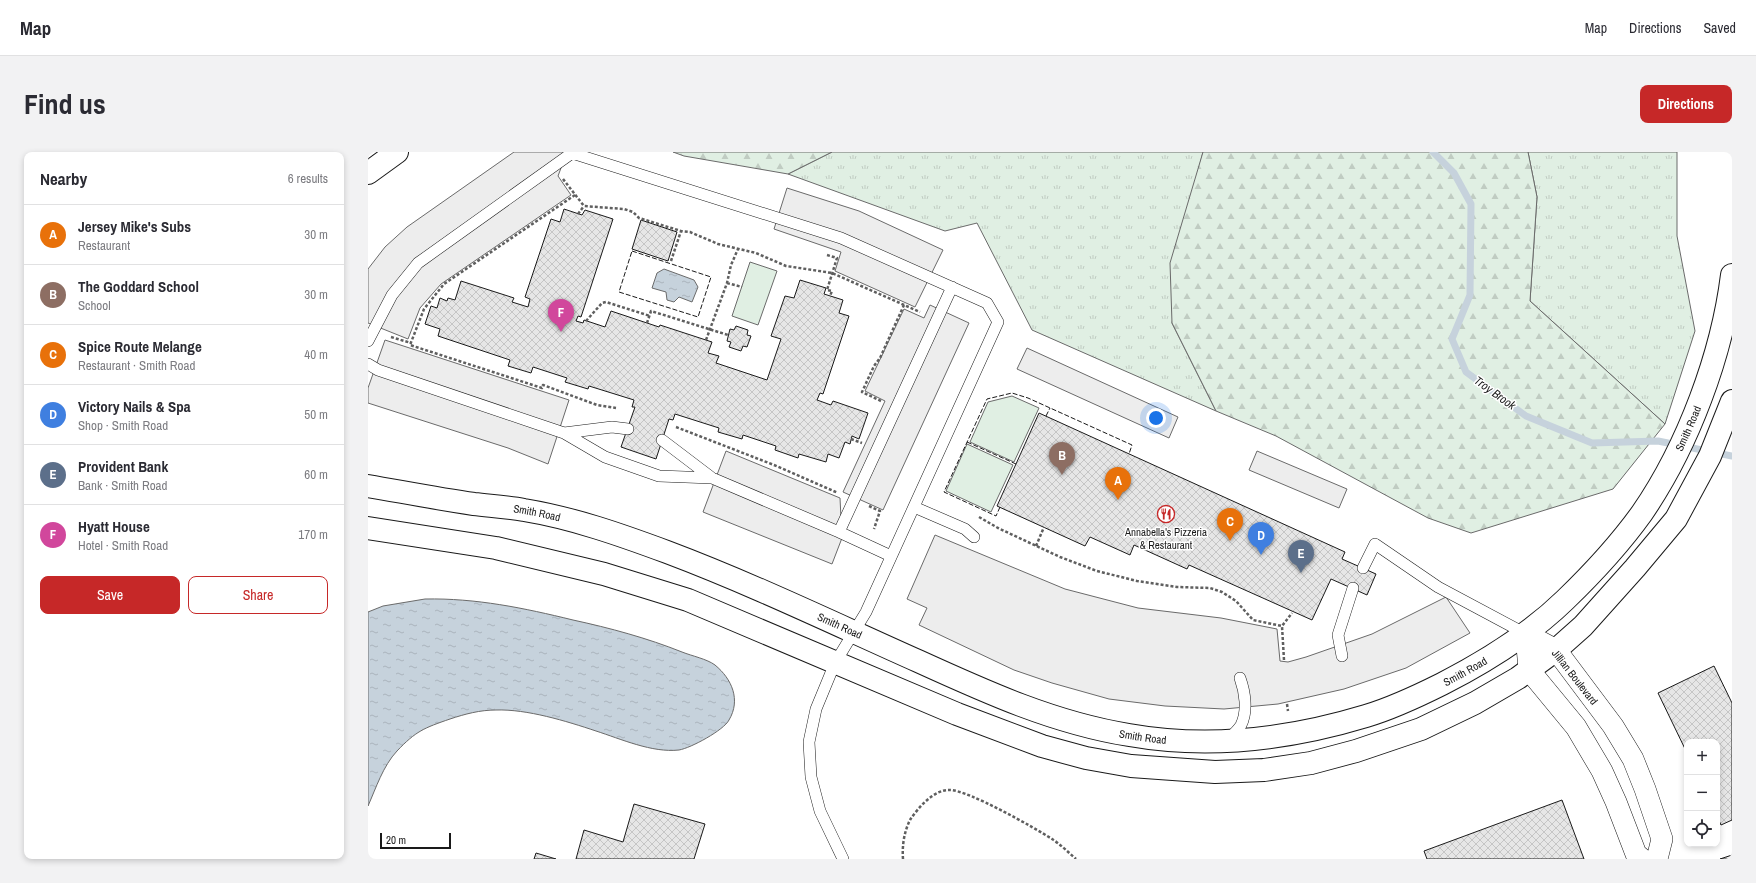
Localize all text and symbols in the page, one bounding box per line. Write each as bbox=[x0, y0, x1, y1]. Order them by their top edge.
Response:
text: Map bbox=[20, 15, 51, 41]
text: Map bbox=[1585, 19, 1607, 37]
text: Directions bbox=[1629, 19, 1681, 37]
text: Saved bbox=[1703, 19, 1736, 37]
text: Find us bbox=[24, 85, 106, 123]
button: Directions bbox=[1640, 85, 1732, 123]
text: Nearby bbox=[40, 167, 87, 190]
text: 6 results bbox=[288, 170, 328, 187]
text: Jersey Mike's Subs bbox=[78, 216, 191, 237]
text: A bbox=[49, 226, 57, 243]
text: 30 m bbox=[304, 226, 328, 243]
text: Restaurant bbox=[78, 237, 130, 254]
text: The Goddard School bbox=[78, 276, 199, 297]
text: B bbox=[49, 286, 57, 303]
text: 30 m bbox=[304, 286, 328, 303]
text: School bbox=[78, 297, 111, 314]
pin: F bbox=[548, 299, 574, 332]
text: Spice Route Melange bbox=[78, 336, 202, 357]
text: C bbox=[49, 346, 57, 363]
text: 40 m bbox=[304, 346, 328, 363]
text: Restaurant · Smith Road bbox=[78, 357, 195, 374]
water label: Troy Brook bbox=[1471, 373, 1520, 414]
text: Victory Nails & Spa bbox=[78, 396, 191, 417]
street label: Smith Road bbox=[1672, 404, 1704, 453]
text: D bbox=[49, 406, 57, 423]
text: 50 m bbox=[304, 406, 328, 423]
your location bbox=[1146, 408, 1166, 428]
text: Shop · Smith Road bbox=[78, 417, 168, 434]
pin: B bbox=[1049, 442, 1075, 475]
text: Provident Bank bbox=[78, 456, 168, 477]
text: E bbox=[49, 466, 57, 483]
text: 60 m bbox=[304, 466, 328, 483]
pin: A bbox=[1105, 467, 1131, 500]
text: Bank · Smith Road bbox=[78, 477, 167, 494]
street label: Smith Road bbox=[512, 501, 562, 524]
restaurant icon: Annabella's Pizzeria & Restaurant bbox=[1156, 504, 1176, 524]
pin: C bbox=[1217, 508, 1243, 541]
text: Hyatt House bbox=[78, 516, 150, 537]
pin: D bbox=[1248, 522, 1274, 555]
place label: Annabella's Pizzeria & Restaurant bbox=[1124, 525, 1207, 552]
text: F bbox=[50, 526, 56, 543]
text: 170 m bbox=[298, 526, 328, 543]
text: Hotel · Smith Road bbox=[78, 537, 168, 554]
pin: E bbox=[1288, 540, 1314, 573]
button: Save bbox=[40, 576, 180, 614]
button: Share bbox=[188, 576, 328, 614]
street label: Smith Road bbox=[815, 609, 865, 642]
street label: Jillian Boulevard bbox=[1549, 646, 1601, 708]
street label: Smith Road bbox=[1441, 654, 1490, 689]
street label: Smith Road bbox=[1118, 726, 1167, 747]
map controls bbox=[1684, 739, 1720, 847]
button: + bbox=[1684, 739, 1720, 775]
button: − bbox=[1684, 775, 1720, 811]
button: locate bbox=[1684, 811, 1720, 847]
scale bar bbox=[380, 831, 451, 850]
text: 20 m bbox=[386, 833, 406, 847]

